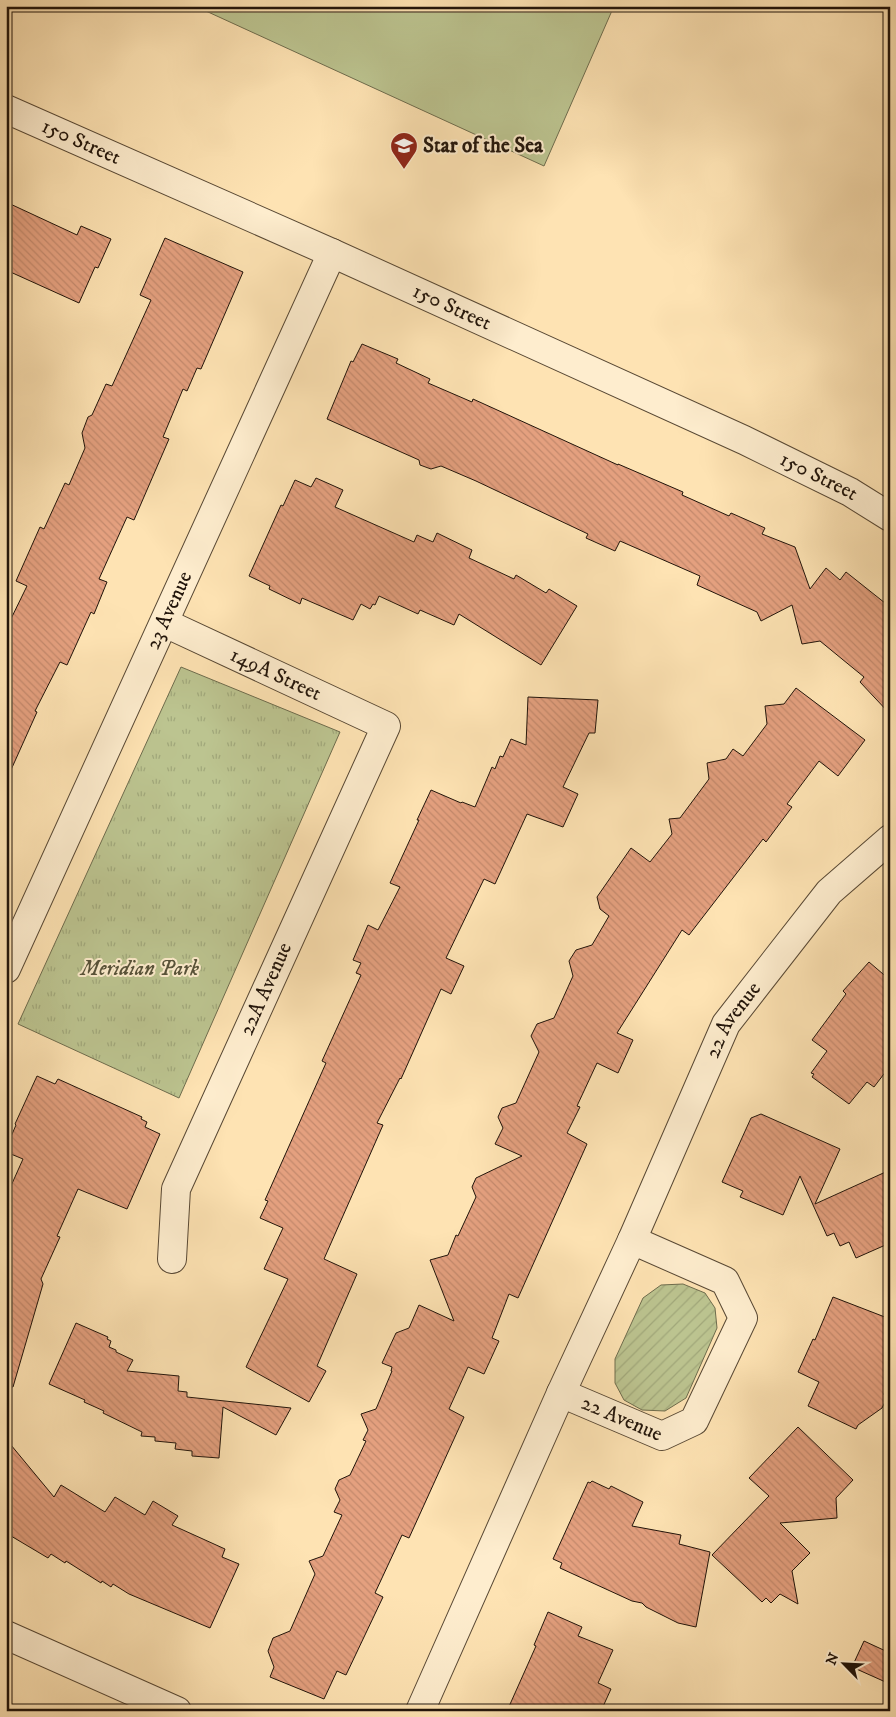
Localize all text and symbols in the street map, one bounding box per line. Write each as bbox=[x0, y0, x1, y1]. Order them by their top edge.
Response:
street label: 150 Street bbox=[38, 113, 125, 171]
school or university icon: Star of the Sea bbox=[389, 131, 419, 170]
place label: Star of the Sea bbox=[423, 133, 544, 159]
street label: 150 Street bbox=[408, 278, 496, 337]
street label: 150 Street bbox=[775, 447, 863, 507]
street label: 23 Avenue bbox=[140, 567, 198, 654]
street label: 149A Street bbox=[226, 642, 326, 707]
street label: 22A Avenue bbox=[234, 938, 298, 1040]
park label: Meridian Park bbox=[79, 956, 199, 982]
street label: 22 Avenue bbox=[700, 977, 767, 1062]
street label: 22 Avenue bbox=[577, 1390, 667, 1448]
north arrow bbox=[818, 1640, 868, 1690]
text: N bbox=[822, 1650, 844, 1668]

